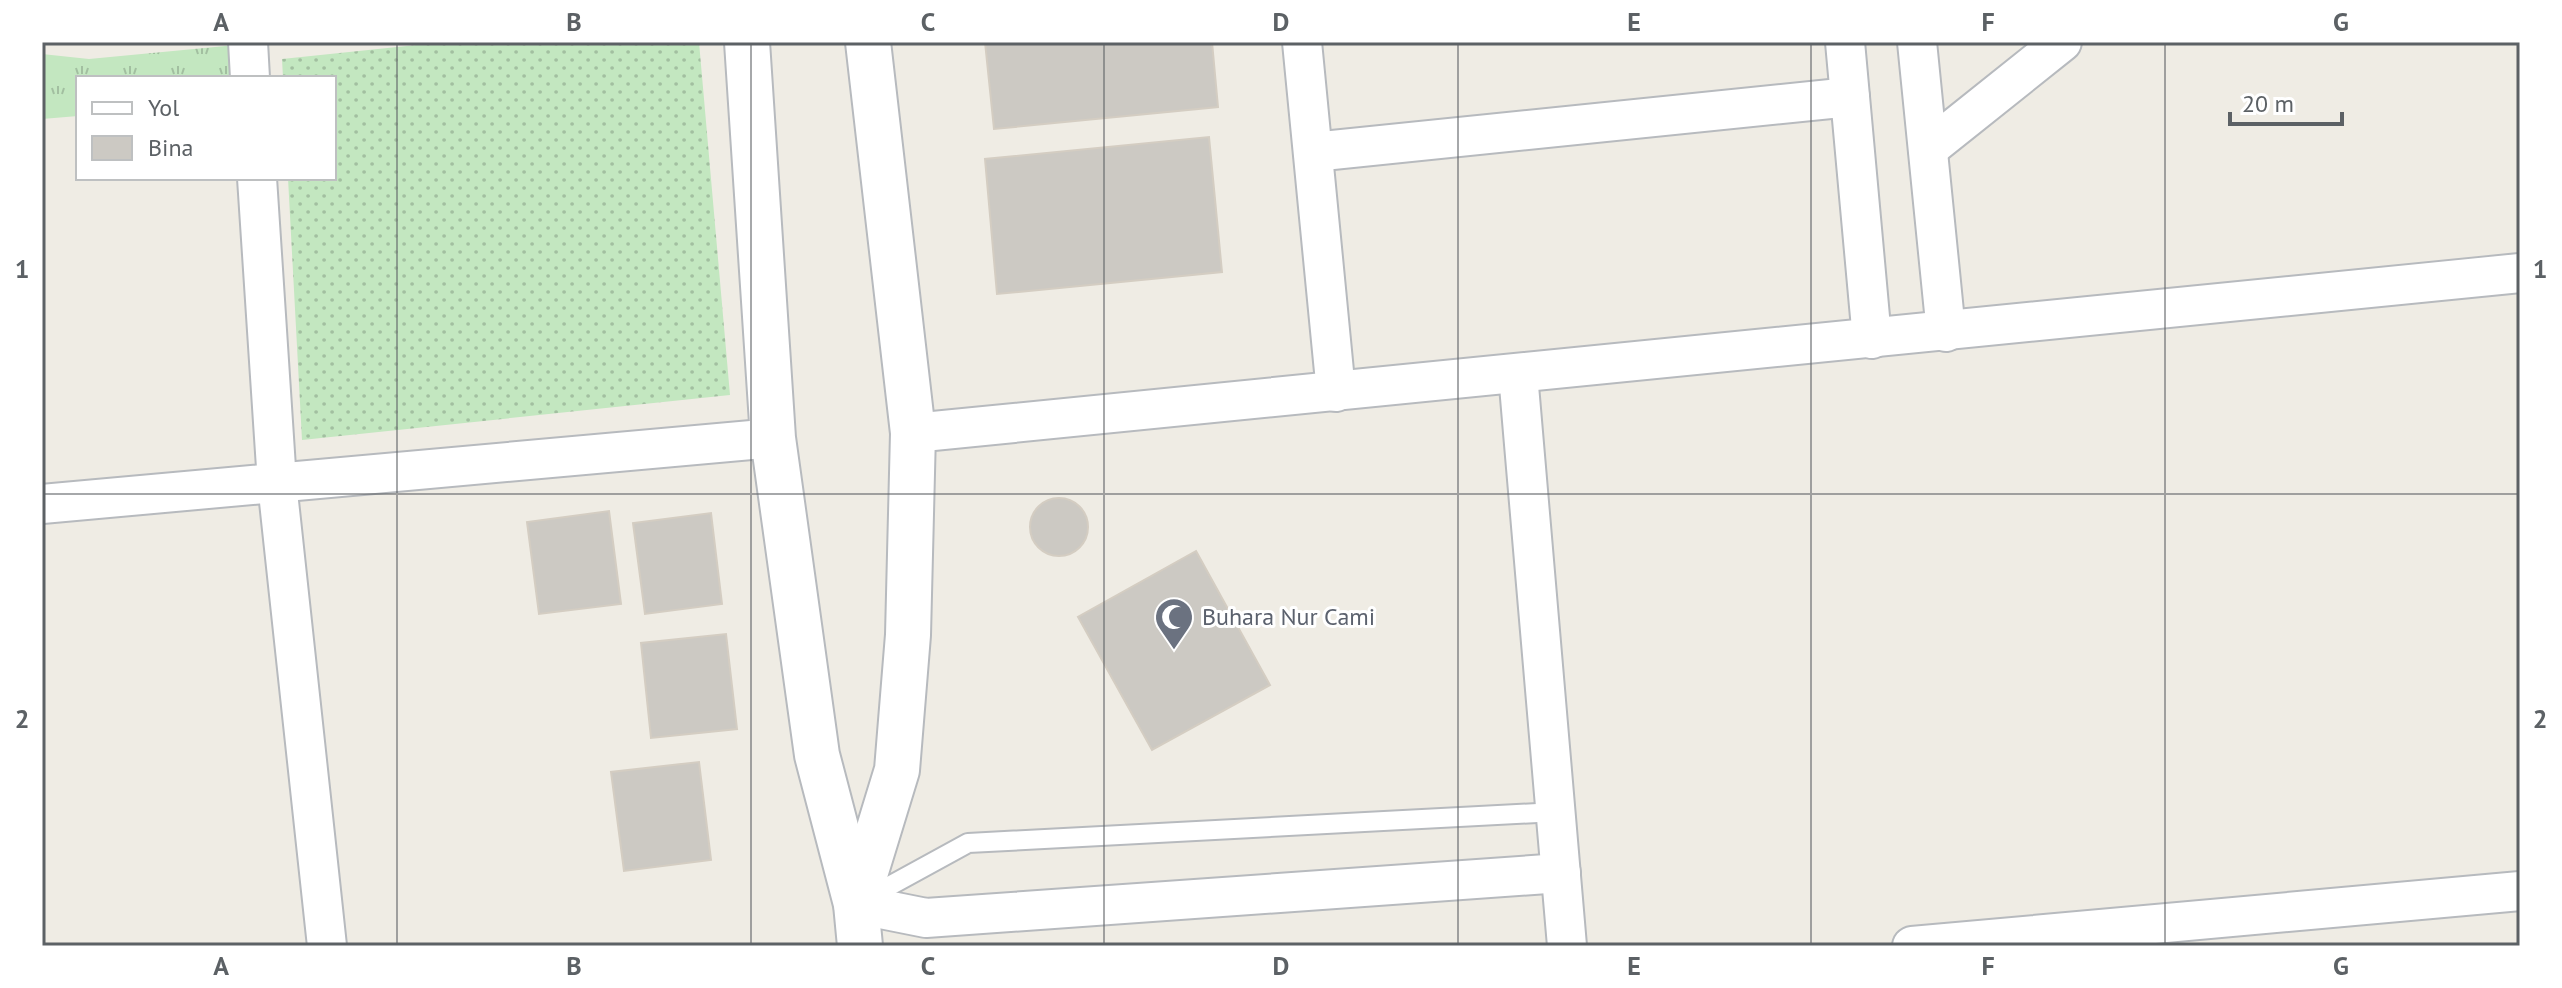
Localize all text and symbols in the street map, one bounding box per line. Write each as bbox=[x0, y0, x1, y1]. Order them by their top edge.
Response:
text: A bbox=[213, 5, 229, 38]
text: B bbox=[566, 5, 582, 38]
text: C bbox=[921, 5, 935, 38]
text: D bbox=[1273, 5, 1289, 38]
text: E bbox=[1627, 5, 1641, 38]
text: F bbox=[1981, 5, 1995, 38]
text: G bbox=[2333, 5, 2349, 38]
legend bbox=[76, 76, 336, 180]
scale bar bbox=[2230, 76, 2342, 126]
text: 20 m bbox=[2242, 88, 2294, 119]
text: Yol bbox=[148, 92, 179, 123]
text: Bina bbox=[148, 132, 193, 163]
text: 1 bbox=[15, 252, 29, 285]
text: 1 bbox=[2533, 252, 2547, 285]
mosque icon: Buhara Nur Cami bbox=[1153, 596, 1195, 651]
place label: Buhara Nur Cami bbox=[1202, 601, 1375, 632]
text: 2 bbox=[15, 702, 29, 735]
text: 2 bbox=[2533, 702, 2547, 735]
text: A bbox=[213, 949, 229, 982]
text: B bbox=[566, 949, 582, 982]
text: C bbox=[921, 949, 935, 982]
text: D bbox=[1273, 949, 1289, 982]
text: E bbox=[1627, 949, 1641, 982]
text: F bbox=[1981, 949, 1995, 982]
text: G bbox=[2333, 949, 2349, 982]

